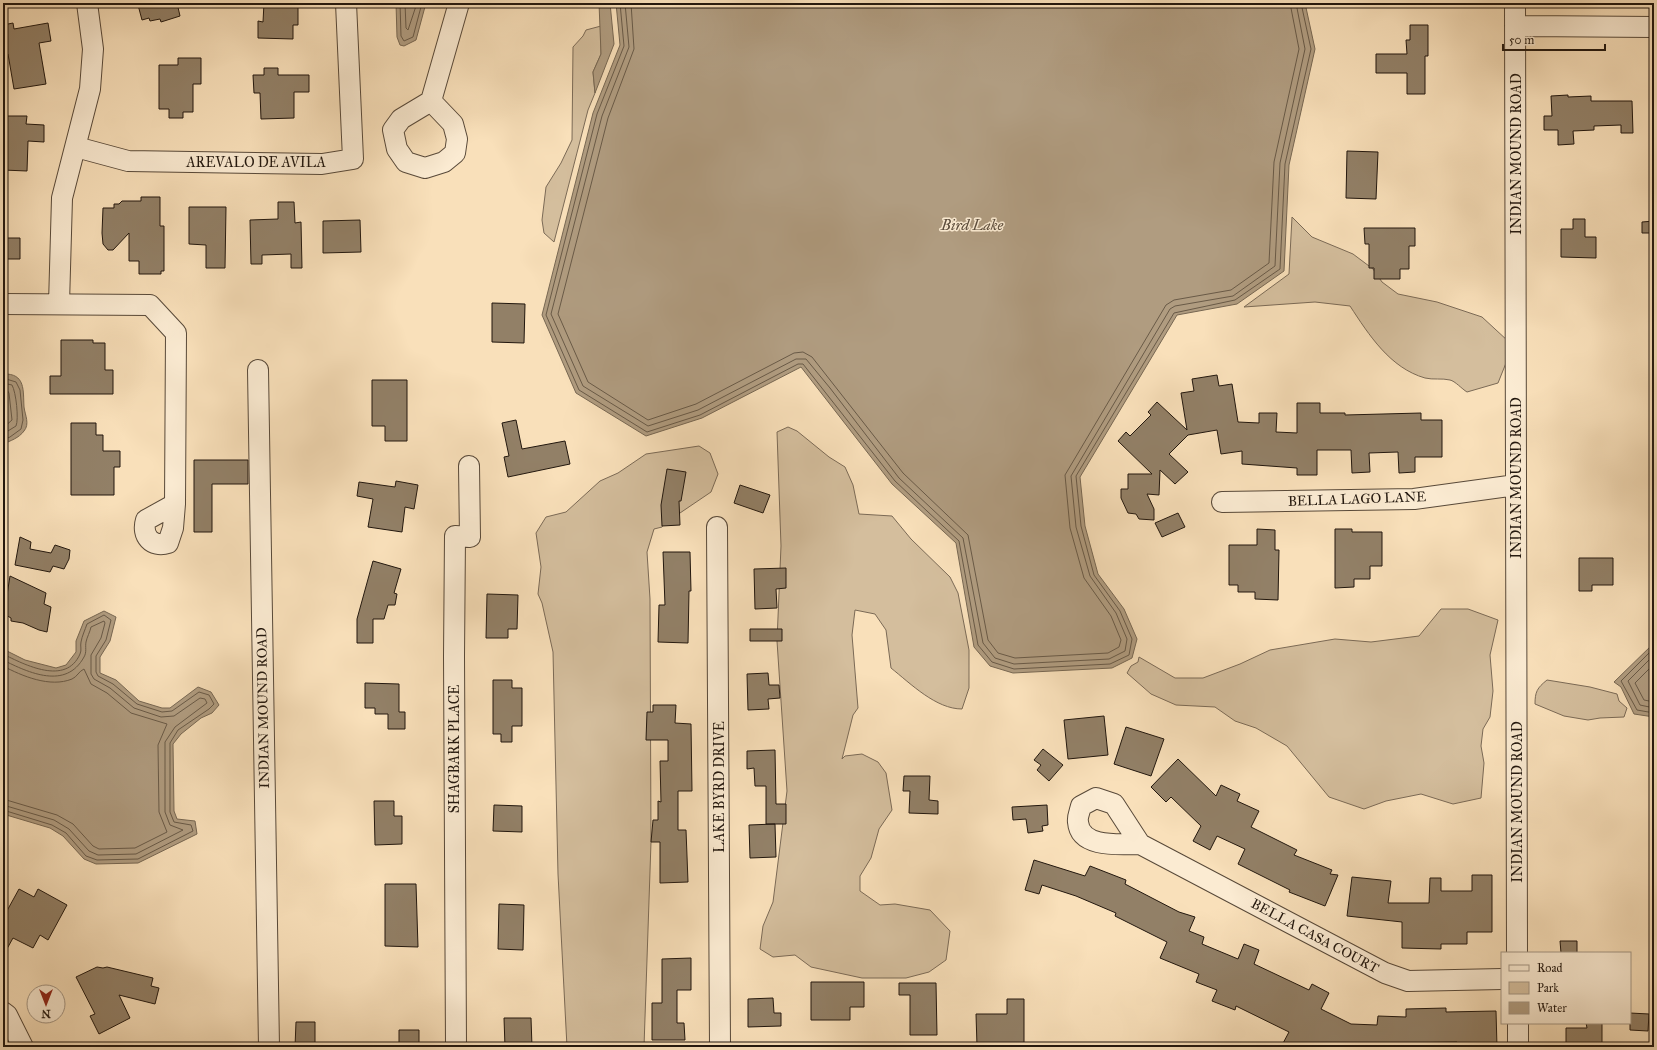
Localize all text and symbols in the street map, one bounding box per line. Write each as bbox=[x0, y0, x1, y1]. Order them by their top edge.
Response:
scale bar bbox=[1503, 26, 1605, 52]
text: 50 m bbox=[1509, 33, 1534, 47]
street label: INDIAN MOUND ROAD bbox=[1508, 73, 1525, 235]
street label: AREVALO DE AVILA bbox=[185, 154, 326, 171]
water label: Bird Lake bbox=[940, 216, 1003, 234]
street label: INDIAN MOUND ROAD bbox=[1508, 397, 1525, 559]
street label: BELLA LAGO LANE bbox=[1287, 488, 1427, 510]
street label: INDIAN MOUND ROAD bbox=[253, 627, 273, 789]
street label: SHAGBARK PLACE bbox=[446, 685, 463, 813]
street label: LAKE BYRD DRIVE bbox=[711, 721, 728, 853]
street label: INDIAN MOUND ROAD bbox=[1509, 721, 1526, 883]
street label: BELLA CASA COURT bbox=[1248, 895, 1382, 977]
legend bbox=[1501, 952, 1631, 1024]
text: Road bbox=[1537, 961, 1563, 975]
text: Park bbox=[1537, 981, 1559, 995]
north arrow bbox=[26, 984, 66, 1024]
text: Water bbox=[1537, 1001, 1567, 1015]
text: N bbox=[41, 1007, 51, 1020]

